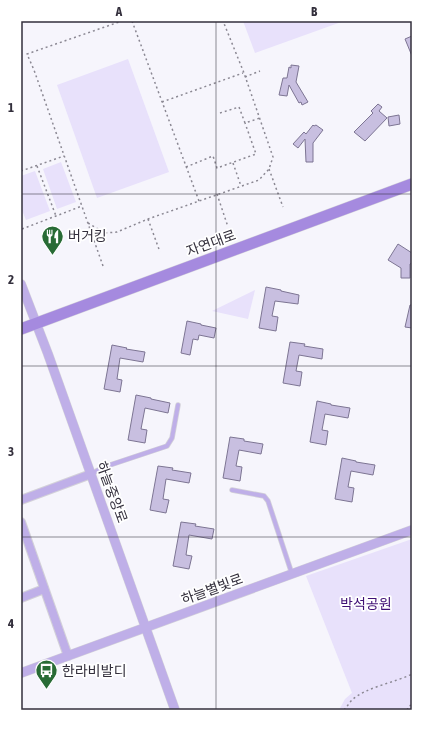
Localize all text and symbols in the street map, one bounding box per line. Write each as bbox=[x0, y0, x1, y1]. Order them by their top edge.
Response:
text: A bbox=[115, 4, 123, 19]
text: B bbox=[311, 4, 318, 19]
text: 1 bbox=[8, 100, 14, 115]
restaurant icon: 버거킹 bbox=[40, 223, 66, 256]
street label: 자연대로 bbox=[184, 227, 238, 259]
place label: 버거킹 bbox=[68, 228, 107, 244]
text: 2 bbox=[8, 272, 14, 287]
text: 3 bbox=[8, 444, 14, 459]
street label: 하늘중앙로 bbox=[93, 459, 131, 525]
street label: 하늘별빛로 bbox=[179, 570, 245, 608]
park label: 박석공원 bbox=[340, 596, 392, 612]
text: 4 bbox=[7, 616, 14, 631]
bus stop icon: 한라비발디 bbox=[34, 658, 60, 691]
place label: 한라비발디 bbox=[62, 663, 126, 679]

